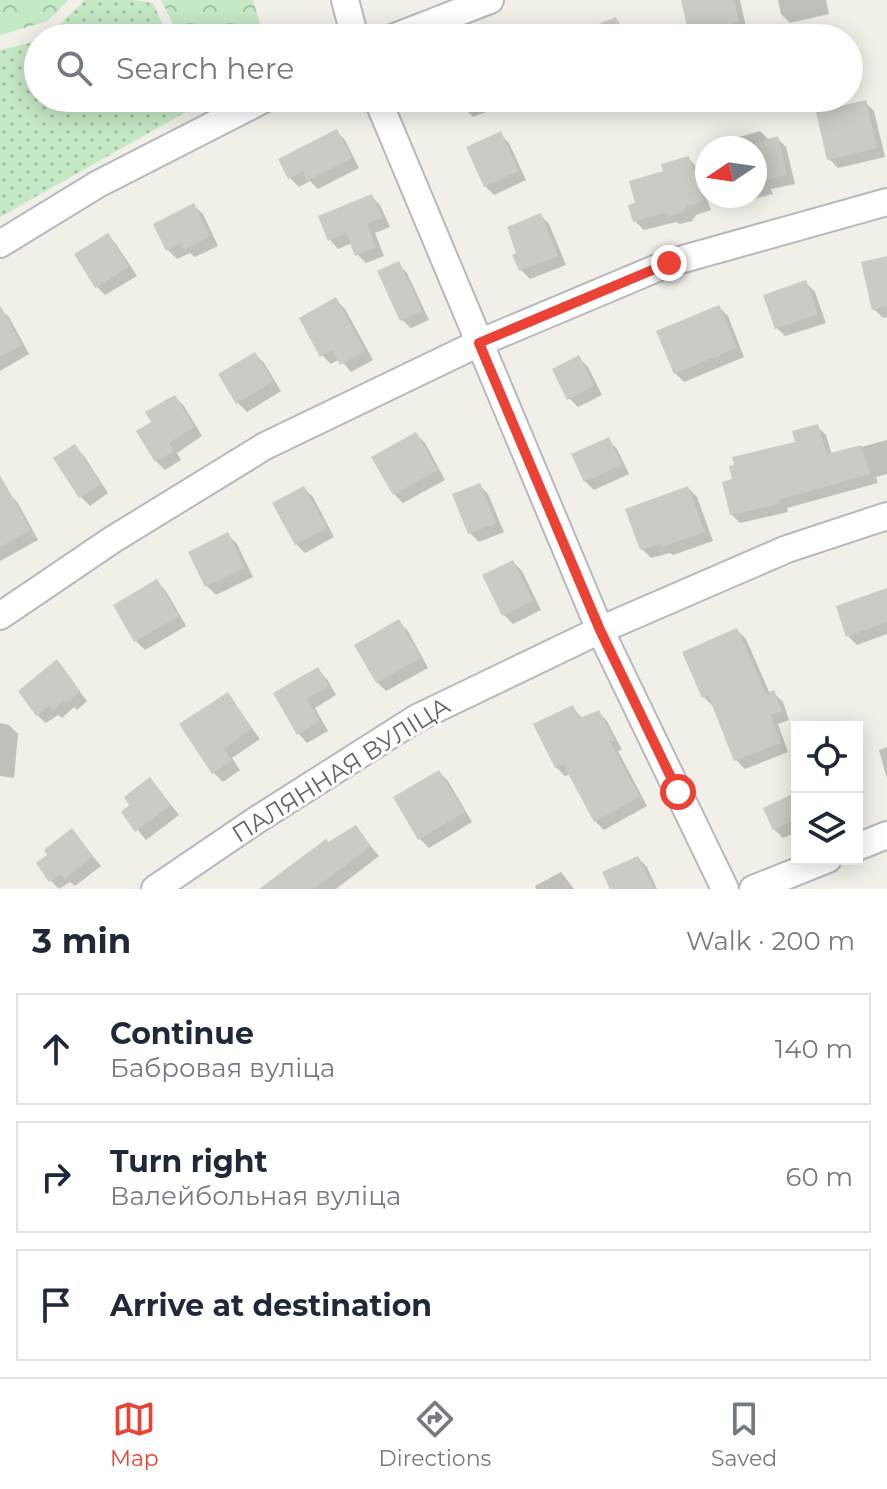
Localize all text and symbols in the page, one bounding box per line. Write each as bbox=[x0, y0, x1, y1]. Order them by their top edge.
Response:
search box bbox=[24, 24, 863, 112]
icon: search bbox=[52, 46, 96, 90]
text: Search here bbox=[116, 50, 294, 87]
north arrow bbox=[695, 136, 767, 208]
route end bbox=[651, 245, 687, 281]
street label: ПАЛЯННАЯ ВУЛІЦА bbox=[226, 691, 455, 848]
map controls bbox=[791, 721, 863, 865]
button: locate bbox=[791, 721, 863, 793]
route start bbox=[660, 774, 696, 810]
button: layers bbox=[791, 793, 863, 865]
text: 3 min bbox=[32, 920, 131, 962]
text: Walk · 200 m bbox=[686, 925, 855, 957]
text: Continue bbox=[110, 1015, 254, 1052]
icon: ahead bbox=[34, 1027, 78, 1071]
text: 140 m bbox=[775, 1033, 853, 1065]
text: Бабровая вуліца bbox=[110, 1052, 335, 1084]
text: Turn right bbox=[110, 1143, 267, 1180]
icon: right bbox=[34, 1155, 78, 1199]
text: 60 m bbox=[786, 1161, 853, 1193]
text: Валейбольная вуліца bbox=[110, 1180, 401, 1212]
icon: arrive bbox=[34, 1283, 78, 1327]
text: Arrive at destination bbox=[110, 1287, 432, 1324]
tab: Map bbox=[110, 1397, 159, 1472]
tab: Directions bbox=[379, 1397, 491, 1472]
tab: Saved bbox=[711, 1397, 777, 1472]

